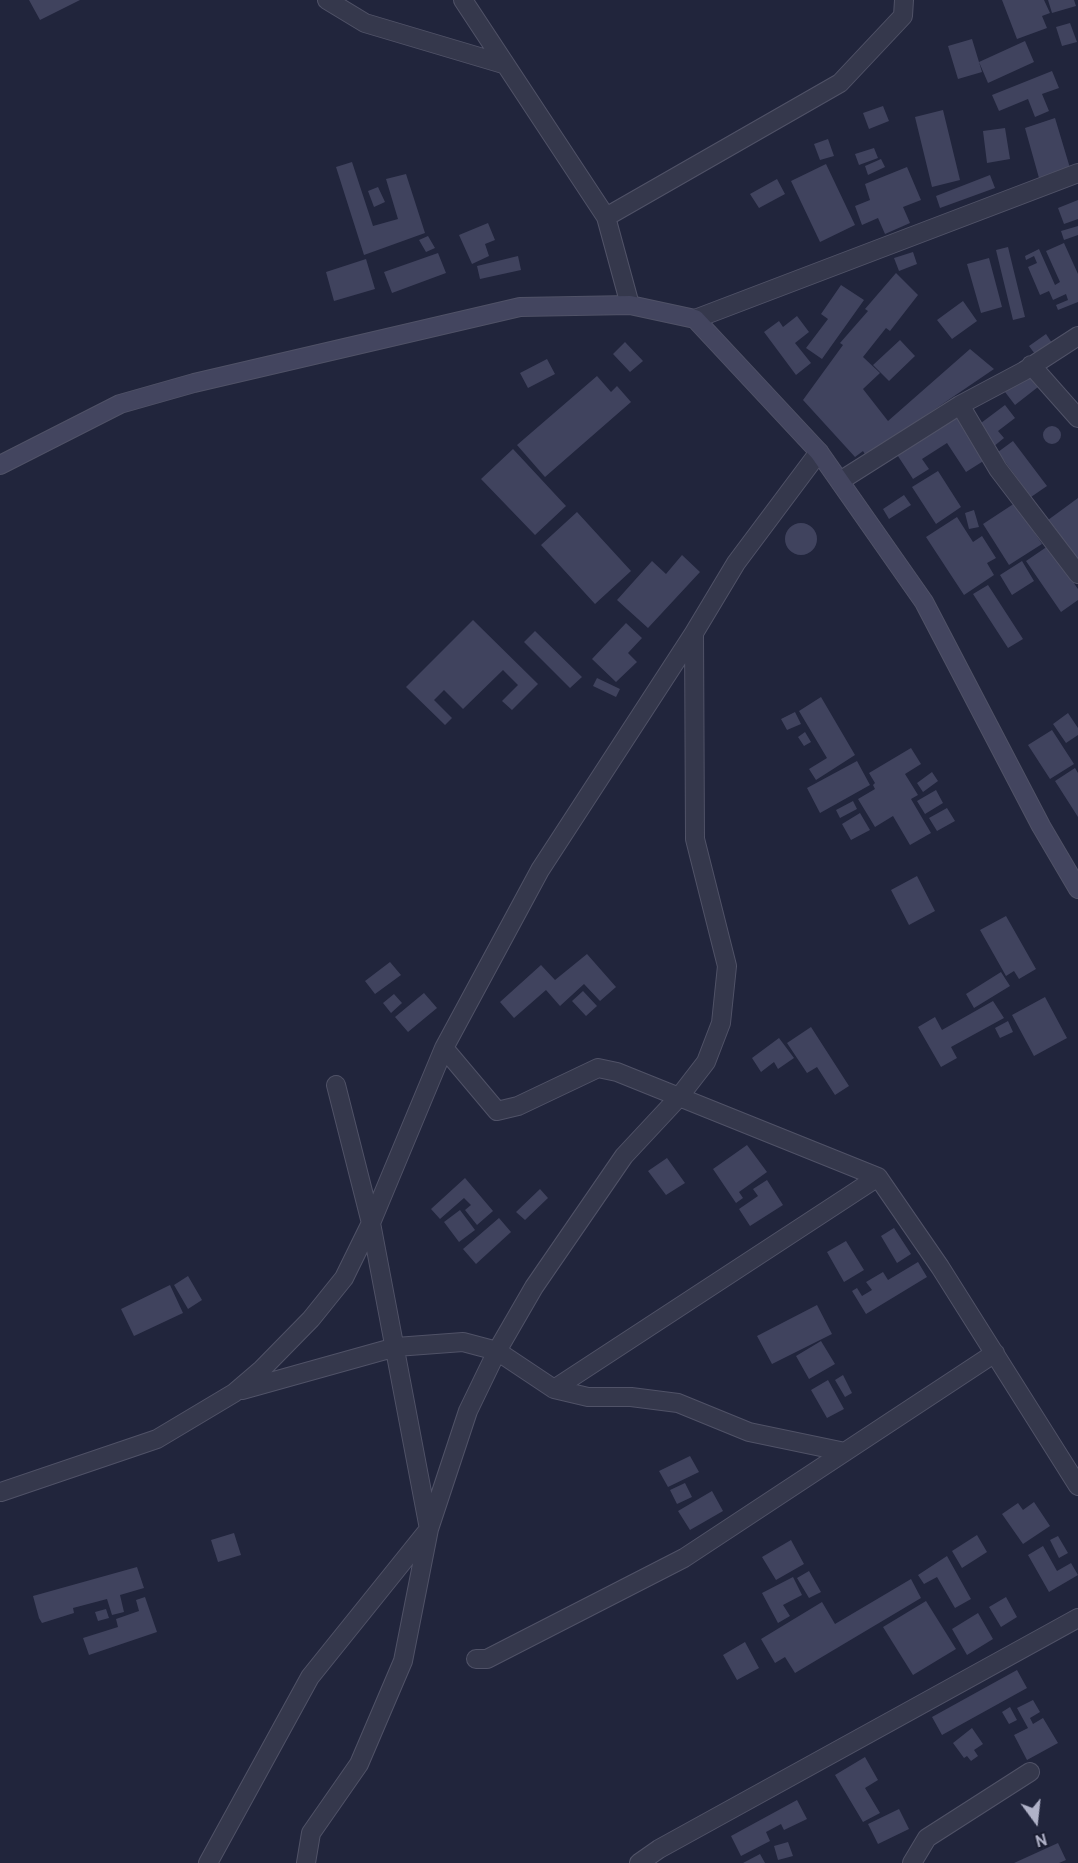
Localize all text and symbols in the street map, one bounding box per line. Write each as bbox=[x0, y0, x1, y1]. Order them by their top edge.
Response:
north arrow bbox=[1006, 1791, 1066, 1851]
text: N bbox=[1033, 1827, 1049, 1850]

